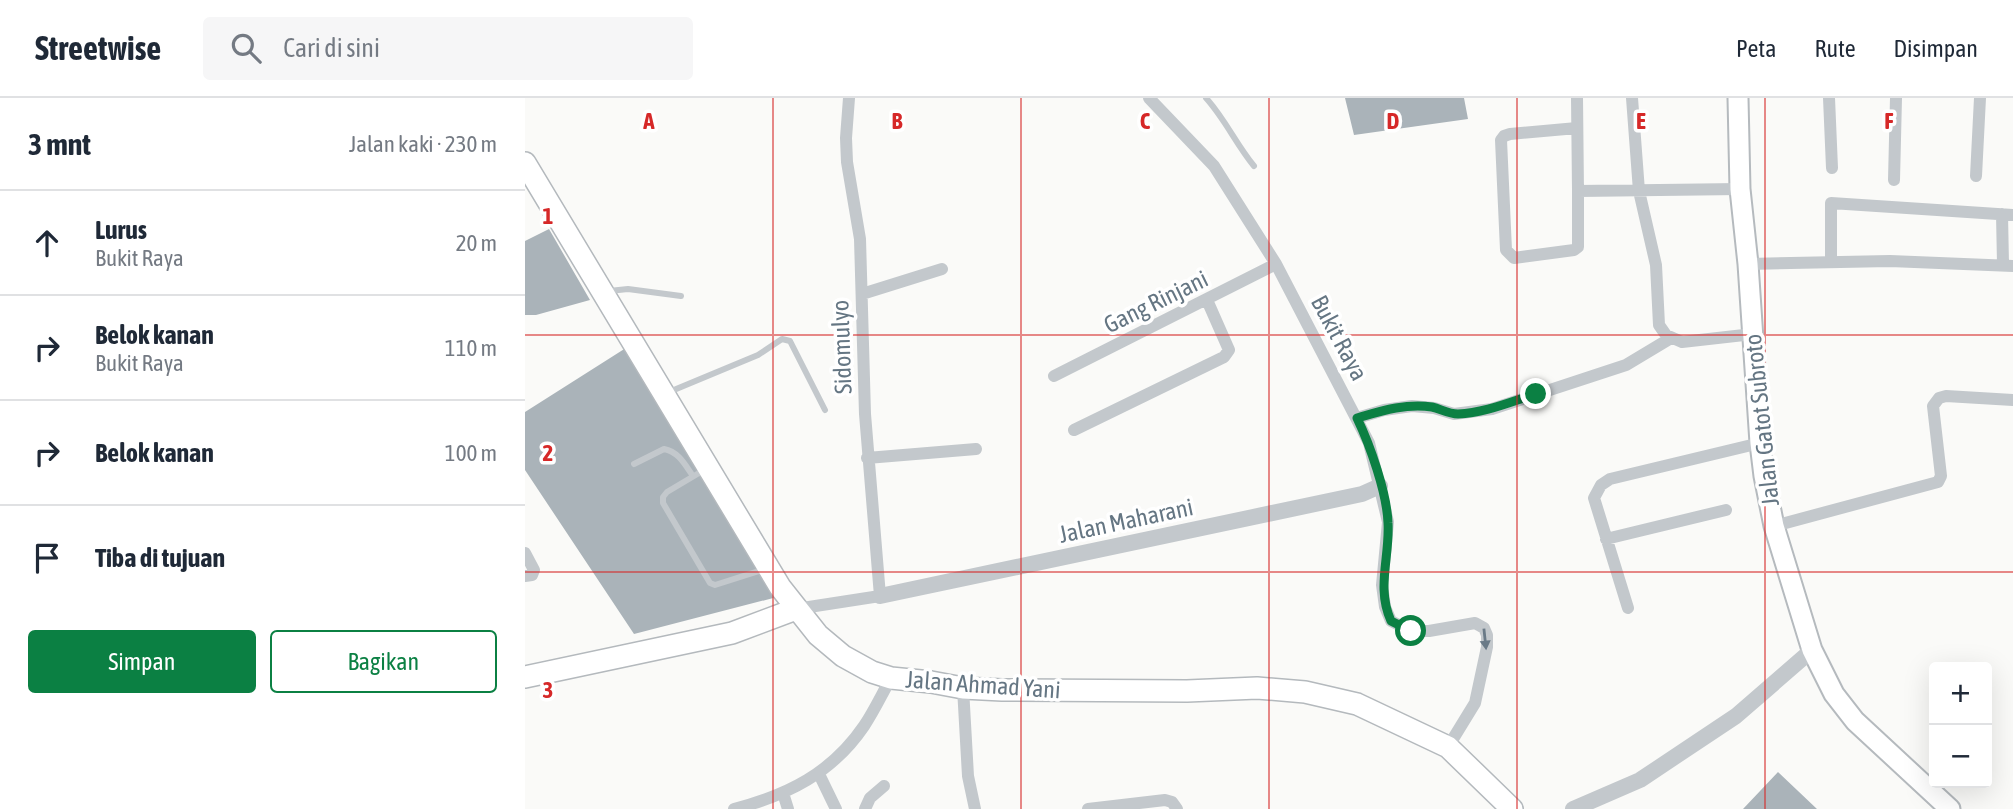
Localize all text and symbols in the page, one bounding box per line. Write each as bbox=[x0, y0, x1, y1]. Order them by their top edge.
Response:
search box bbox=[203, 17, 693, 80]
text: Streetwise bbox=[35, 29, 161, 67]
icon: search bbox=[227, 29, 265, 67]
text: Cari di sini bbox=[283, 33, 380, 63]
text: Peta bbox=[1736, 35, 1776, 62]
text: Rute bbox=[1814, 35, 1856, 62]
text: Disimpan bbox=[1894, 35, 1978, 62]
text: A bbox=[642, 108, 655, 134]
text: B bbox=[892, 108, 903, 134]
text: C bbox=[1140, 108, 1151, 134]
text: D bbox=[1387, 108, 1400, 134]
text: E bbox=[1636, 108, 1646, 134]
text: F bbox=[1884, 108, 1894, 134]
text: 3 mnt bbox=[28, 127, 91, 161]
text: Jalan kaki · 230 m bbox=[349, 131, 497, 157]
text: 1 bbox=[543, 203, 554, 229]
text: Lurus bbox=[95, 215, 147, 245]
icon: ahead bbox=[28, 224, 66, 262]
text: 20 m bbox=[456, 230, 497, 256]
text: Bukit Raya bbox=[95, 245, 184, 271]
street label: Gang Rinjani bbox=[1099, 265, 1212, 338]
street label: Bukit Raya bbox=[1306, 291, 1373, 385]
street label: Sidomulyo bbox=[826, 299, 857, 395]
text: Belok kanan bbox=[95, 320, 214, 350]
icon: right bbox=[28, 329, 66, 367]
street label: Jalan Gatot Subroto bbox=[1739, 333, 1784, 507]
text: 110 m bbox=[445, 335, 497, 361]
text: Bukit Raya bbox=[95, 350, 184, 376]
route end bbox=[1520, 378, 1551, 409]
icon: right bbox=[28, 434, 66, 472]
text: Belok kanan bbox=[95, 438, 214, 468]
text: 100 m bbox=[445, 440, 497, 466]
text: 2 bbox=[543, 440, 553, 466]
street label: Jalan Maharani bbox=[1056, 493, 1195, 548]
icon: arrive bbox=[28, 539, 66, 577]
text: Tiba di tujuan bbox=[95, 543, 225, 573]
route start bbox=[1395, 615, 1426, 646]
one-way arrow bbox=[1479, 629, 1490, 651]
button: Simpan bbox=[28, 630, 256, 693]
button: Bagikan bbox=[270, 630, 497, 693]
map controls bbox=[1929, 662, 1992, 788]
button: + bbox=[1929, 662, 1992, 725]
street label: Jalan Ahmad Yani bbox=[905, 666, 1061, 703]
text: 3 bbox=[543, 677, 553, 703]
button: − bbox=[1929, 725, 1992, 788]

